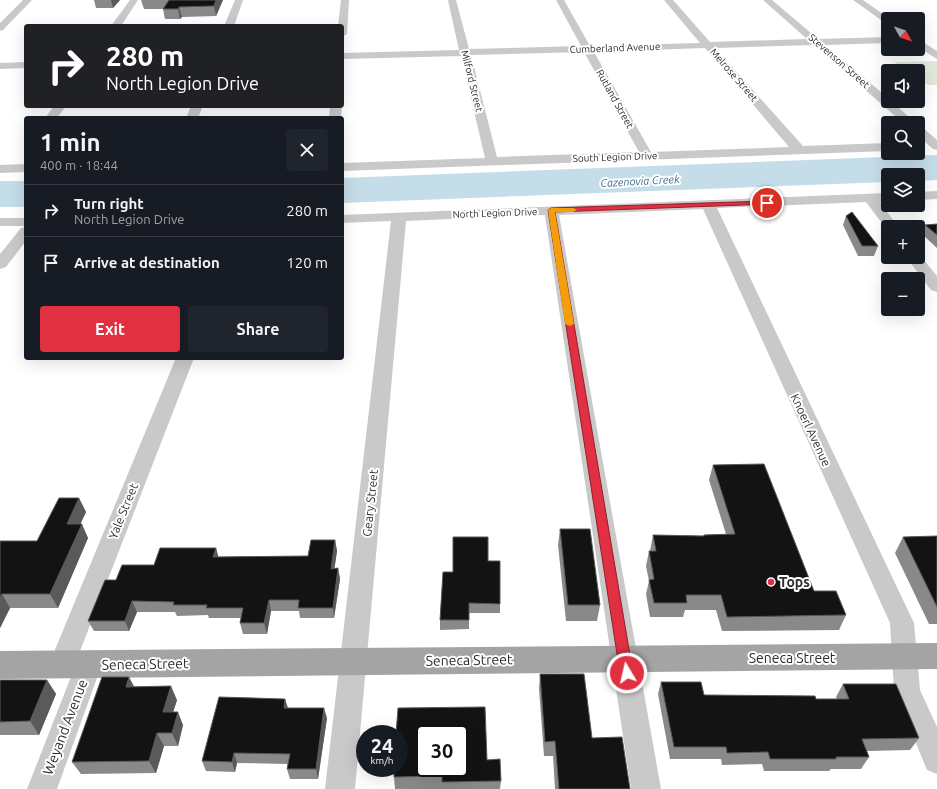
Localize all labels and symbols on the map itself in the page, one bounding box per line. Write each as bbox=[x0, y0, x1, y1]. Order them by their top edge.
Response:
north arrow bbox=[881, 12, 925, 56]
street label: Stevenson Street bbox=[806, 32, 872, 90]
street label: Cumberland Avenue bbox=[569, 41, 661, 55]
street label: Melrose Street bbox=[708, 46, 760, 104]
street label: Milford Street bbox=[459, 49, 485, 113]
street label: Rutland Street bbox=[594, 68, 636, 130]
street label: South Legion Drive bbox=[572, 150, 658, 164]
water label: Cazenovia Creek bbox=[600, 173, 680, 189]
pin bbox=[750, 186, 784, 220]
street label: North Legion Drive bbox=[452, 206, 538, 220]
street label: Knoerl Avenue bbox=[788, 392, 834, 468]
street label: Geary Street bbox=[360, 468, 380, 537]
street label: Yale Street bbox=[106, 481, 140, 541]
place label: Tops bbox=[779, 574, 810, 590]
marker: Tops bbox=[766, 577, 776, 587]
street label: Seneca Street bbox=[749, 650, 836, 666]
street label: Seneca Street bbox=[425, 651, 513, 669]
position arrow bbox=[606, 652, 648, 694]
street label: Seneca Street bbox=[101, 655, 189, 673]
street label: Weyand Avenue bbox=[39, 677, 91, 777]
speed limit sign: 30 bbox=[416, 725, 468, 777]

